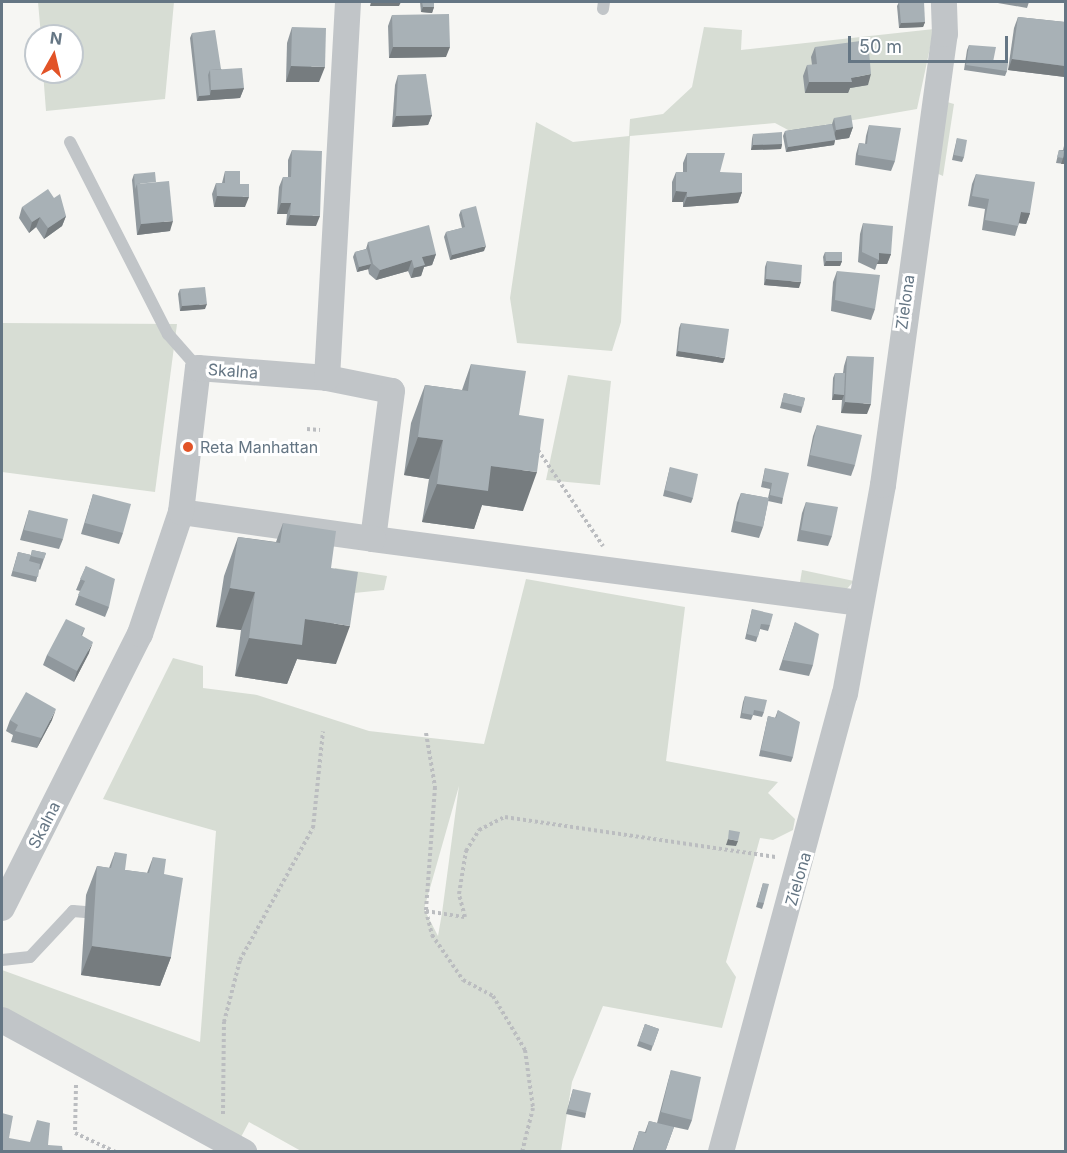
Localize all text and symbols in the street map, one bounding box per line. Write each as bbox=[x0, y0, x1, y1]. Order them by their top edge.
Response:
north arrow bbox=[24, 24, 84, 84]
scale bar bbox=[851, 24, 1012, 62]
text: N bbox=[49, 27, 64, 49]
text: 50 m bbox=[859, 36, 902, 57]
street label: Zielona bbox=[892, 273, 918, 331]
street label: Skalna bbox=[207, 360, 259, 382]
place label: Reta Manhattan bbox=[200, 437, 318, 457]
marker: Reta Manhattan bbox=[181, 440, 195, 454]
street label: Skalna bbox=[24, 798, 64, 852]
street label: Zielona bbox=[781, 850, 815, 908]

